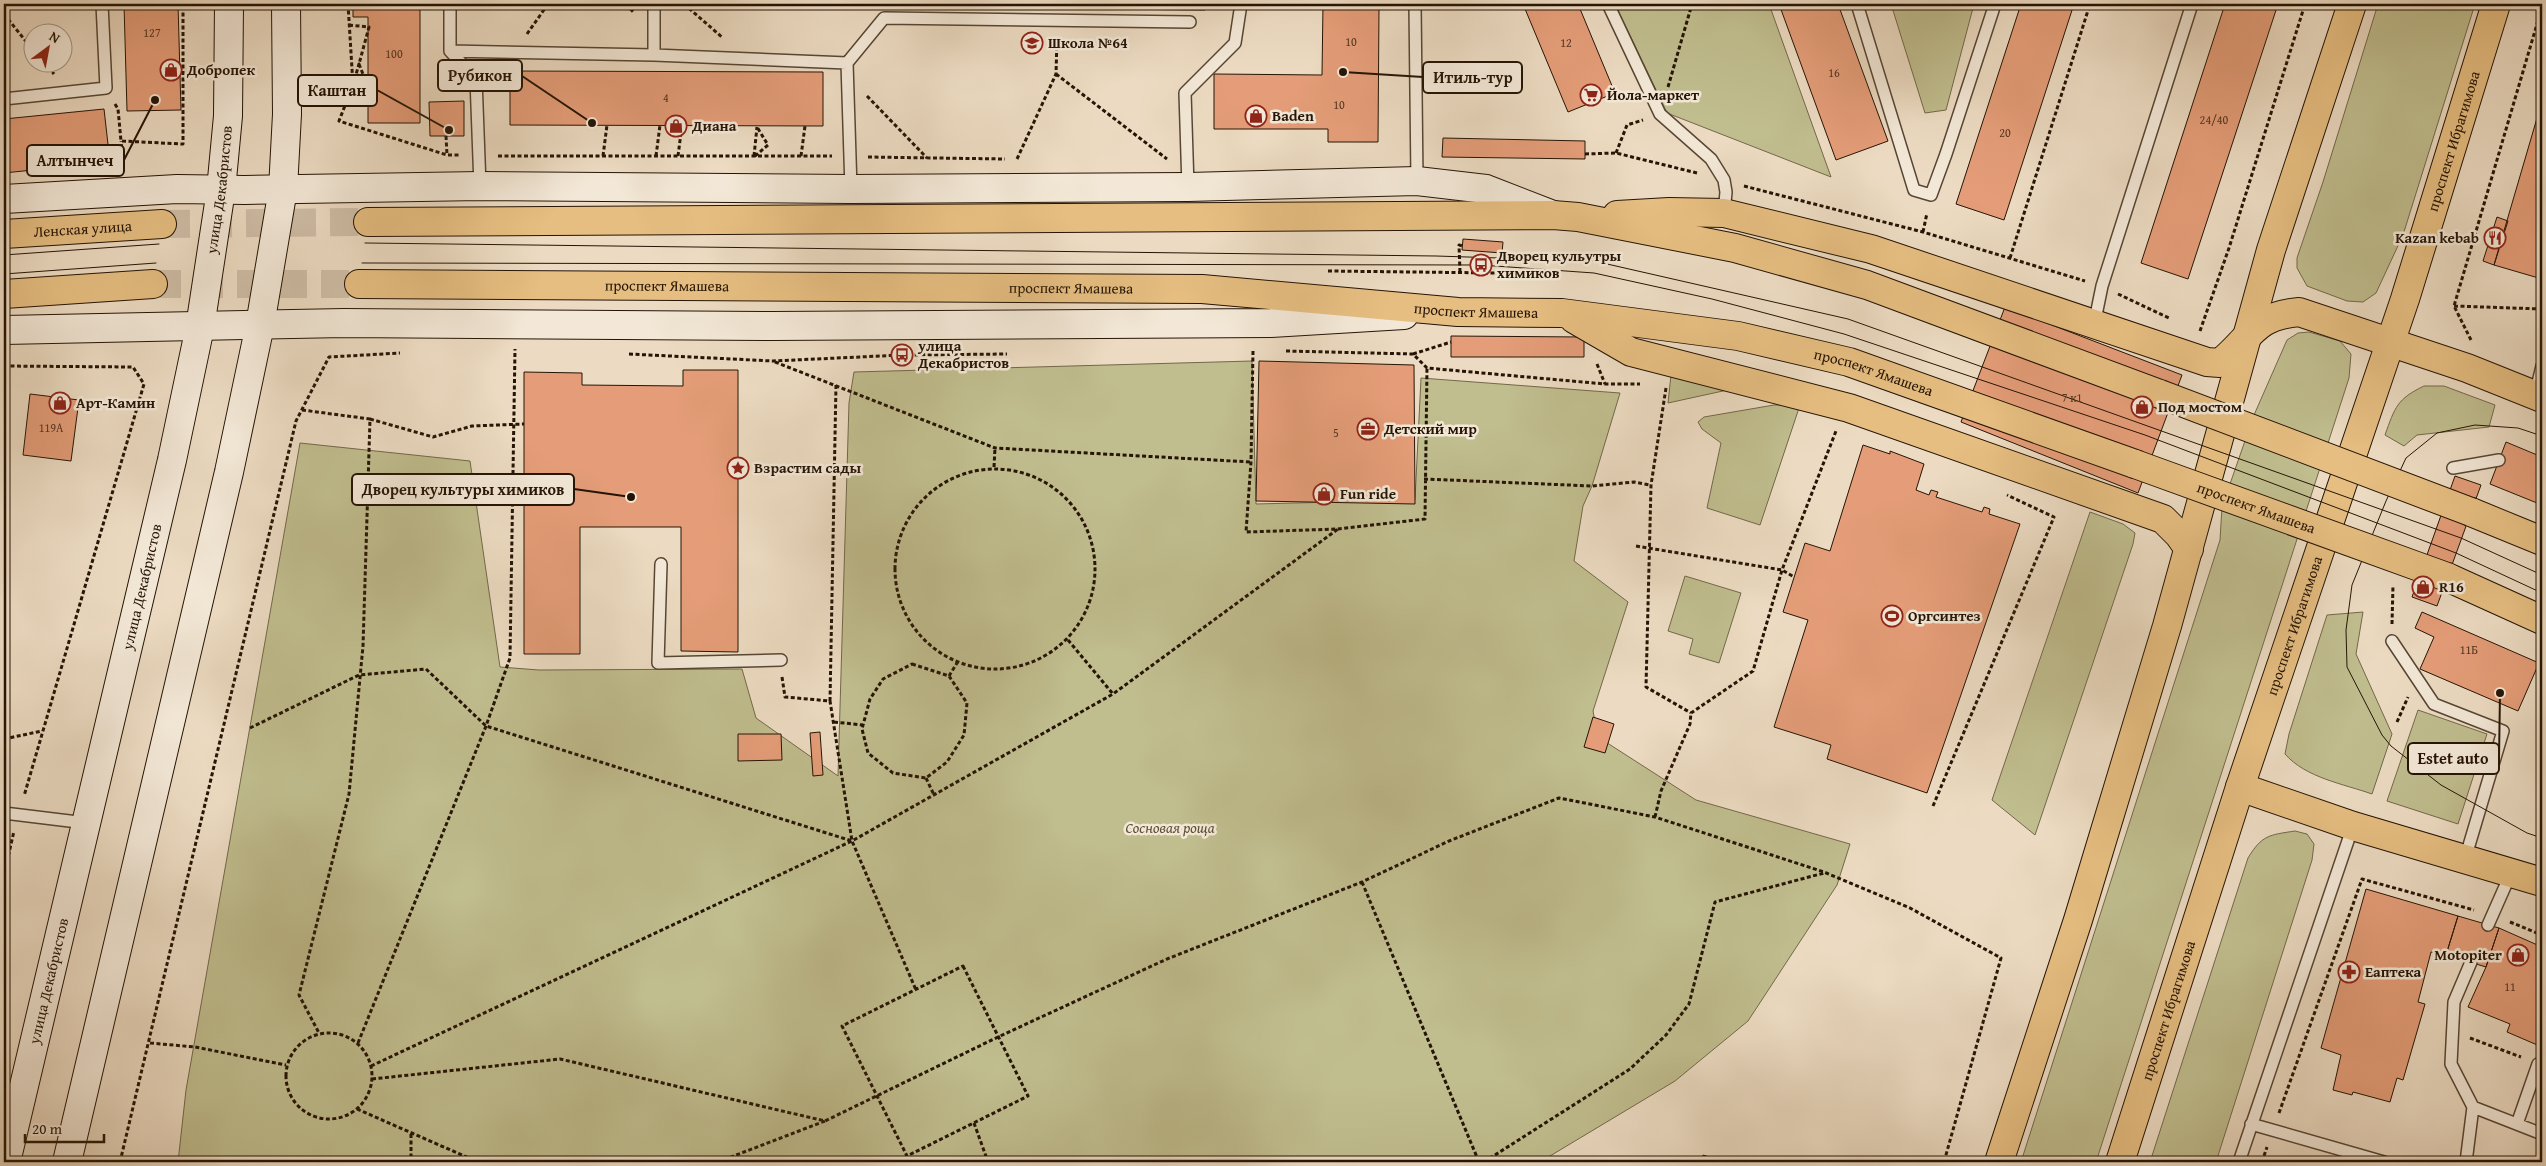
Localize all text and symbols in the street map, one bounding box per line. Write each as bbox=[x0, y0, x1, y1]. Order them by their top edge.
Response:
north arrow bbox=[22, 22, 72, 72]
house number: 127 bbox=[143, 24, 161, 41]
text: N bbox=[46, 26, 65, 48]
school or university icon: Школа №64 bbox=[1020, 31, 1044, 55]
place label: Школа №64 bbox=[1048, 32, 1128, 53]
house number: 10 bbox=[1345, 33, 1357, 50]
house number: 12 bbox=[1560, 34, 1572, 51]
house number: 100 bbox=[385, 45, 403, 62]
shop icon: Добропек bbox=[159, 58, 183, 82]
place label: Добропек bbox=[186, 59, 255, 80]
callout: Рубикон bbox=[438, 60, 522, 91]
callout: Итиль-тур bbox=[1423, 62, 1522, 93]
text: Рубикон bbox=[448, 63, 512, 87]
house number: 16 bbox=[1828, 64, 1840, 81]
text: Итиль-тур bbox=[1433, 65, 1513, 89]
street label: проспект Ибрагимова bbox=[2422, 67, 2485, 214]
callout: Каштан bbox=[298, 75, 377, 106]
text: Каштан bbox=[308, 78, 366, 102]
supermarket icon: Йола-маркет bbox=[1579, 83, 1603, 107]
place label: Йола-маркет bbox=[1607, 84, 1700, 105]
house number: 4 bbox=[663, 89, 669, 106]
house number: 10 bbox=[1333, 96, 1345, 113]
shop icon: Baden bbox=[1244, 104, 1268, 128]
place label: Baden bbox=[1272, 105, 1314, 126]
house number: 24/40 bbox=[2200, 111, 2229, 128]
shop icon: Диана bbox=[664, 114, 688, 138]
place label: Диана bbox=[691, 115, 737, 136]
house number: 20 bbox=[1999, 124, 2011, 141]
street label: улица Декабристов bbox=[200, 125, 237, 256]
callout: Алтынчеч bbox=[27, 145, 124, 176]
text: Алтынчеч bbox=[36, 148, 114, 172]
street label: Ленская улица bbox=[33, 215, 133, 242]
restaurant icon: Kazan kebab bbox=[2483, 226, 2507, 250]
place label: Kazan kebab bbox=[2395, 227, 2479, 248]
place label: Дворец кульутры химиков bbox=[1496, 245, 1622, 283]
bus stop icon: Дворец кульутры химиков bbox=[1469, 253, 1493, 277]
street label: проспект Ямашева bbox=[605, 274, 730, 296]
street label: проспект Ямашева bbox=[1009, 277, 1134, 299]
street label: проспект Ямашева bbox=[1413, 297, 1539, 323]
place label: улица Декабристов bbox=[917, 335, 1009, 373]
bus stop icon: улица Декабристов bbox=[890, 343, 914, 367]
street label: проспект Ямашева bbox=[1812, 343, 1937, 401]
house number: 7 к1 bbox=[2062, 389, 2082, 406]
shop icon: Арт-Камин bbox=[48, 391, 72, 415]
place label: Арт-Камин bbox=[76, 392, 155, 413]
shop icon: Под мостом bbox=[2130, 395, 2154, 419]
place label: Под мостом bbox=[2158, 396, 2242, 417]
office icon: Детский мир bbox=[1356, 417, 1380, 441]
place label: Детский мир bbox=[1383, 418, 1477, 439]
house number: 119А bbox=[39, 419, 64, 436]
house number: 5 bbox=[1333, 424, 1339, 441]
place icon: Взрастим сады bbox=[726, 456, 750, 480]
place label: Взрастим сады bbox=[754, 457, 861, 478]
callout: Дворец культуры химиков bbox=[352, 474, 574, 505]
street label: проспект Ямашева bbox=[2194, 476, 2319, 539]
text: Дворец культуры химиков bbox=[361, 477, 564, 501]
shop icon: Fun ride bbox=[1312, 482, 1336, 506]
place label: Fun ride bbox=[1340, 483, 1396, 504]
street label: улица Декабристов bbox=[116, 522, 167, 653]
street label: проспект Ибрагимова bbox=[2261, 552, 2328, 698]
shop icon: R16 bbox=[2411, 575, 2435, 599]
place label: R16 bbox=[2439, 576, 2464, 597]
sports icon: Оргсинтез bbox=[1880, 604, 1904, 628]
place label: Оргсинтез bbox=[1908, 605, 1981, 626]
house number: 11Б bbox=[2460, 641, 2478, 658]
callout: Estet auto bbox=[2408, 743, 2499, 774]
text: Estet auto bbox=[2418, 746, 2489, 770]
park label: Сосновая роща bbox=[1125, 817, 1215, 838]
street label: улица Декабристов bbox=[23, 916, 73, 1047]
street label: проспект Ибрагимова bbox=[2136, 937, 2200, 1083]
shop icon: Motopiter bbox=[2506, 943, 2530, 967]
place label: Motopiter bbox=[2434, 944, 2502, 965]
pharmacy icon: Еаптека bbox=[2337, 960, 2361, 984]
place label: Еаптека bbox=[2365, 961, 2422, 982]
house number: 11 bbox=[2504, 978, 2516, 995]
scale bar bbox=[25, 1111, 104, 1143]
text: 20 m bbox=[32, 1118, 63, 1139]

